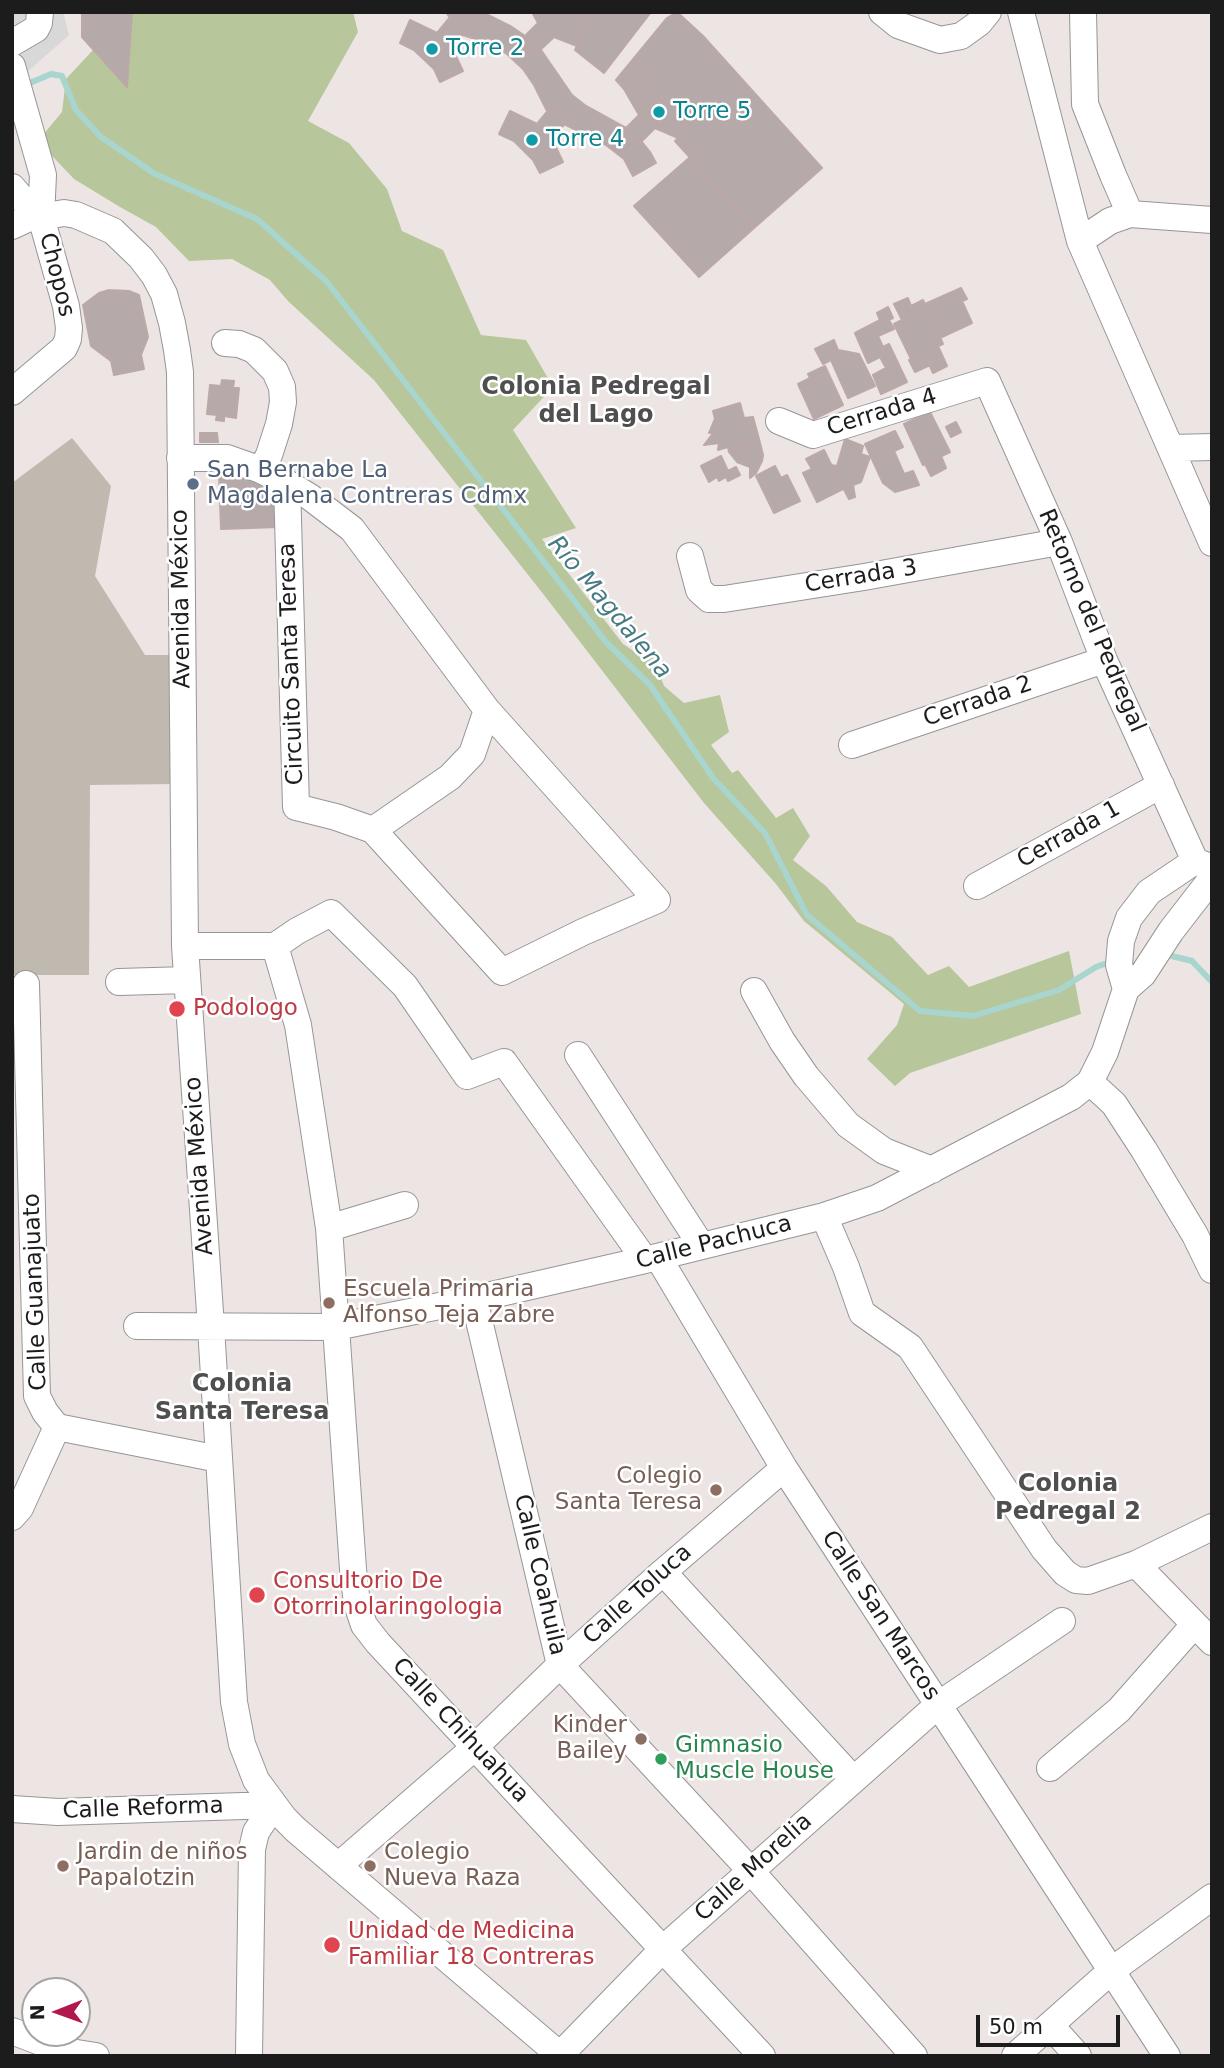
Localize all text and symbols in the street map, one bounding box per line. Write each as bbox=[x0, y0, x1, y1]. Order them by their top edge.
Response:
place label: Torre 2 bbox=[446, 35, 524, 63]
marker: Torre 2 bbox=[424, 41, 440, 57]
place label: Torre 5 bbox=[673, 98, 751, 126]
marker: Torre 5 bbox=[651, 104, 667, 120]
place label: Torre 4 bbox=[546, 126, 624, 154]
marker: Torre 4 bbox=[524, 132, 540, 148]
street label: Chopos bbox=[32, 230, 80, 320]
district label: Colonia Pedregal del Lago bbox=[481, 374, 711, 430]
street label: Cerrada 4 bbox=[824, 383, 940, 443]
place label: San Bernabe La Magdalena Contreras Cdmx bbox=[207, 457, 527, 511]
marker: San Bernabe La Magdalena Contreras Cdmx bbox=[185, 476, 201, 492]
street label: Retorno del Pedregal bbox=[1031, 505, 1151, 737]
street label: Avenida México bbox=[167, 509, 197, 689]
water label: Río Magdalena bbox=[541, 531, 677, 685]
street label: Circuito Santa Teresa bbox=[274, 542, 310, 786]
street label: Cerrada 3 bbox=[803, 554, 919, 600]
street label: Cerrada 2 bbox=[920, 670, 1036, 734]
street label: Cerrada 1 bbox=[1013, 795, 1125, 875]
place label: Podologo bbox=[193, 995, 298, 1023]
marker: Podologo bbox=[167, 999, 187, 1019]
street label: Avenida México bbox=[180, 1076, 220, 1256]
street label: Calle Guanajuato bbox=[19, 1193, 53, 1391]
street label: Calle Pachuca bbox=[633, 1210, 795, 1276]
place label: Escuela Primaria Alfonso Teja Zabre bbox=[343, 1276, 555, 1330]
marker: Escuela Primaria Alfonso Teja Zabre bbox=[321, 1295, 337, 1311]
district label: Colonia Santa Teresa bbox=[155, 1371, 329, 1427]
place label: Colegio Santa Teresa bbox=[555, 1463, 702, 1517]
district label: Colonia Pedregal 2 bbox=[995, 1471, 1141, 1527]
marker: Colegio Santa Teresa bbox=[708, 1482, 724, 1498]
street label: Calle Coahuila bbox=[507, 1492, 571, 1658]
street label: Calle San Marcos bbox=[815, 1526, 945, 1706]
street label: Calle Toluca bbox=[578, 1539, 698, 1651]
place label: Consultorio De Otorrinolaringologia bbox=[273, 1568, 503, 1622]
marker: Consultorio De Otorrinolaringologia bbox=[247, 1585, 267, 1605]
street label: Calle Chihuahua bbox=[386, 1653, 534, 1809]
place label: Kinder Bailey bbox=[553, 1712, 627, 1766]
marker: Kinder Bailey bbox=[633, 1731, 649, 1747]
place label: Gimnasio Muscle House bbox=[675, 1732, 834, 1786]
marker: Gimnasio Muscle House bbox=[653, 1751, 669, 1767]
street label: Calle Reforma bbox=[62, 1792, 224, 1826]
street label: Calle Morelia bbox=[690, 1808, 818, 1928]
place label: Jardin de niños Papalotzin bbox=[77, 1839, 247, 1893]
place label: Colegio Nueva Raza bbox=[384, 1839, 521, 1893]
marker: Jardin de niños Papalotzin bbox=[55, 1858, 71, 1874]
marker: Colegio Nueva Raza bbox=[362, 1858, 378, 1874]
place label: Unidad de Medicina Familiar 18 Contreras bbox=[348, 1918, 595, 1972]
marker: Unidad de Medicina Familiar 18 Contreras bbox=[322, 1935, 342, 1955]
north arrow bbox=[21, 1977, 91, 2047]
scale bar bbox=[979, 2002, 1122, 2046]
text: N bbox=[26, 2004, 48, 2020]
text: 50 m bbox=[989, 2015, 1043, 2039]

